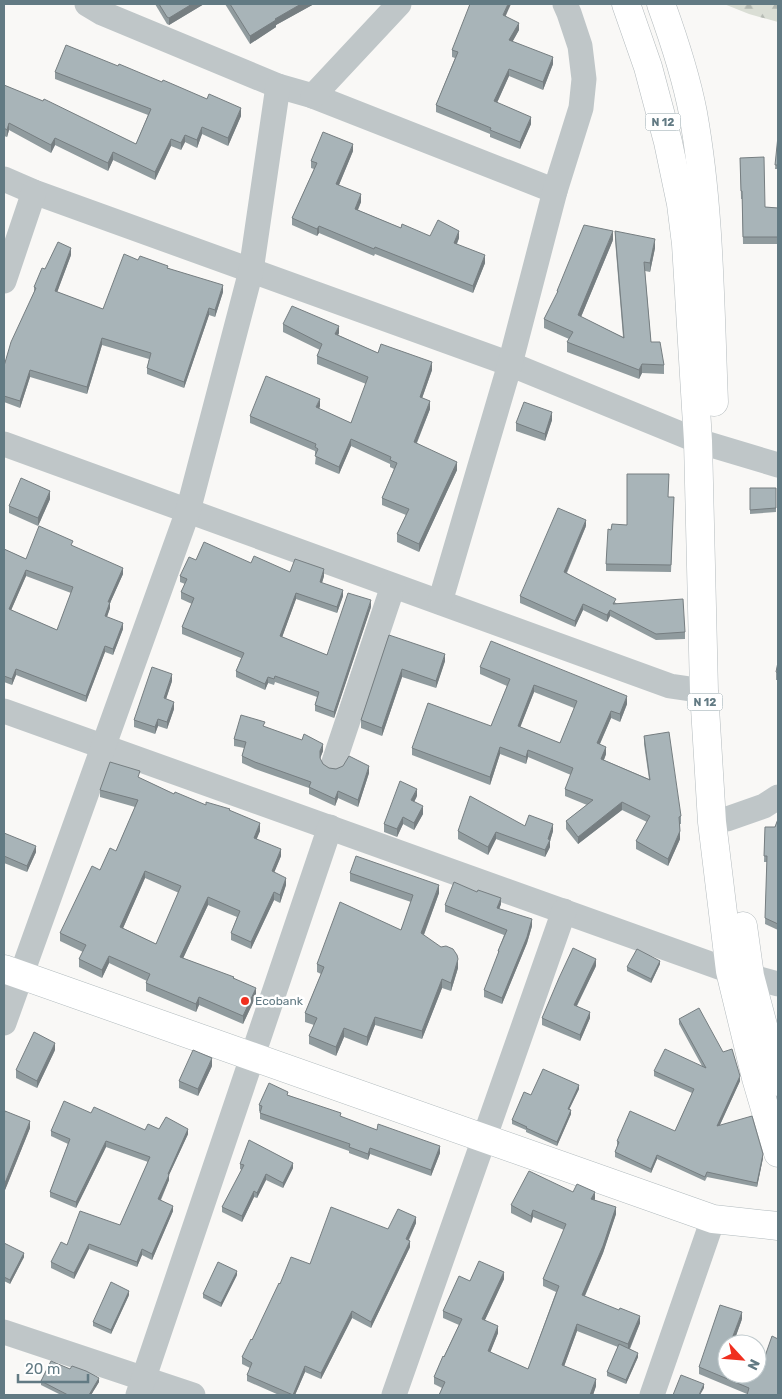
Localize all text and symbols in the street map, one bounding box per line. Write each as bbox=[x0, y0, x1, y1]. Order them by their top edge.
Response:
road number: N 12 bbox=[646, 114, 680, 130]
road number: N 12 bbox=[688, 694, 722, 710]
place label: Ecobank bbox=[255, 994, 304, 1008]
marker: Ecobank bbox=[239, 995, 251, 1007]
north arrow bbox=[717, 1334, 767, 1384]
scale bar bbox=[18, 1352, 88, 1384]
text: N bbox=[743, 1356, 763, 1373]
text: 20 m bbox=[25, 1360, 60, 1378]

